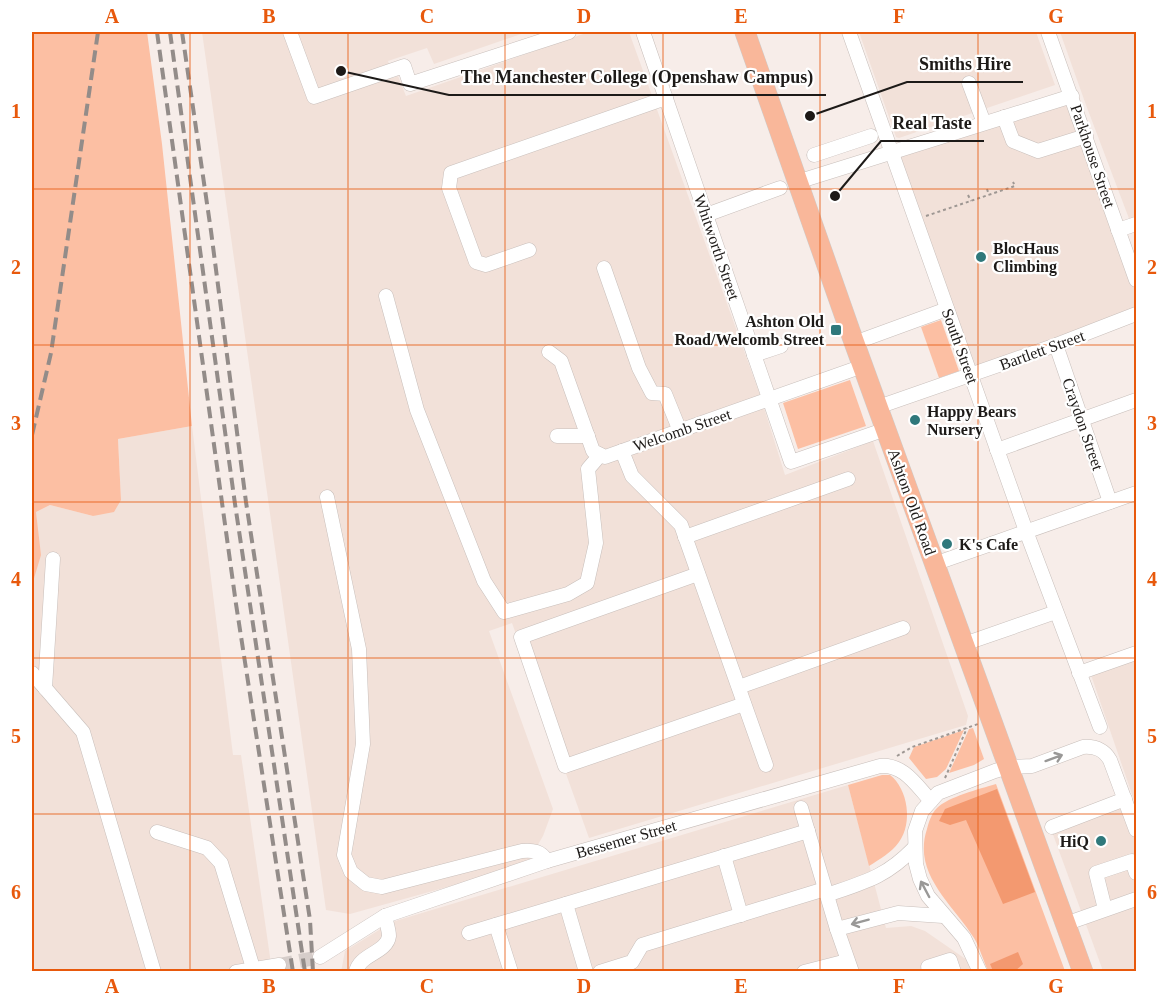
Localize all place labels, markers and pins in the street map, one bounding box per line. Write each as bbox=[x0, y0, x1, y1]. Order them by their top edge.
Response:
callout: Smiths Hire bbox=[907, 46, 1023, 82]
callout: The Manchester College (Openshaw Campus) bbox=[449, 59, 826, 95]
callout: Real Taste bbox=[881, 105, 984, 141]
place label: BlocHaus Climbing bbox=[993, 240, 1059, 276]
marker: BlocHaus Climbing bbox=[974, 250, 988, 264]
place label: Ashton Old Road/Welcomb Street bbox=[675, 313, 825, 348]
marker: Ashton Old Road/Welcomb Street bbox=[829, 323, 843, 337]
place label: Happy Bears Nursery bbox=[927, 403, 1016, 439]
marker: Happy Bears Nursery bbox=[908, 413, 922, 427]
place label: K's Cafe bbox=[959, 536, 1018, 553]
marker: K's Cafe bbox=[940, 537, 954, 551]
place label: HiQ bbox=[1060, 833, 1089, 850]
marker: HiQ bbox=[1094, 834, 1108, 848]

